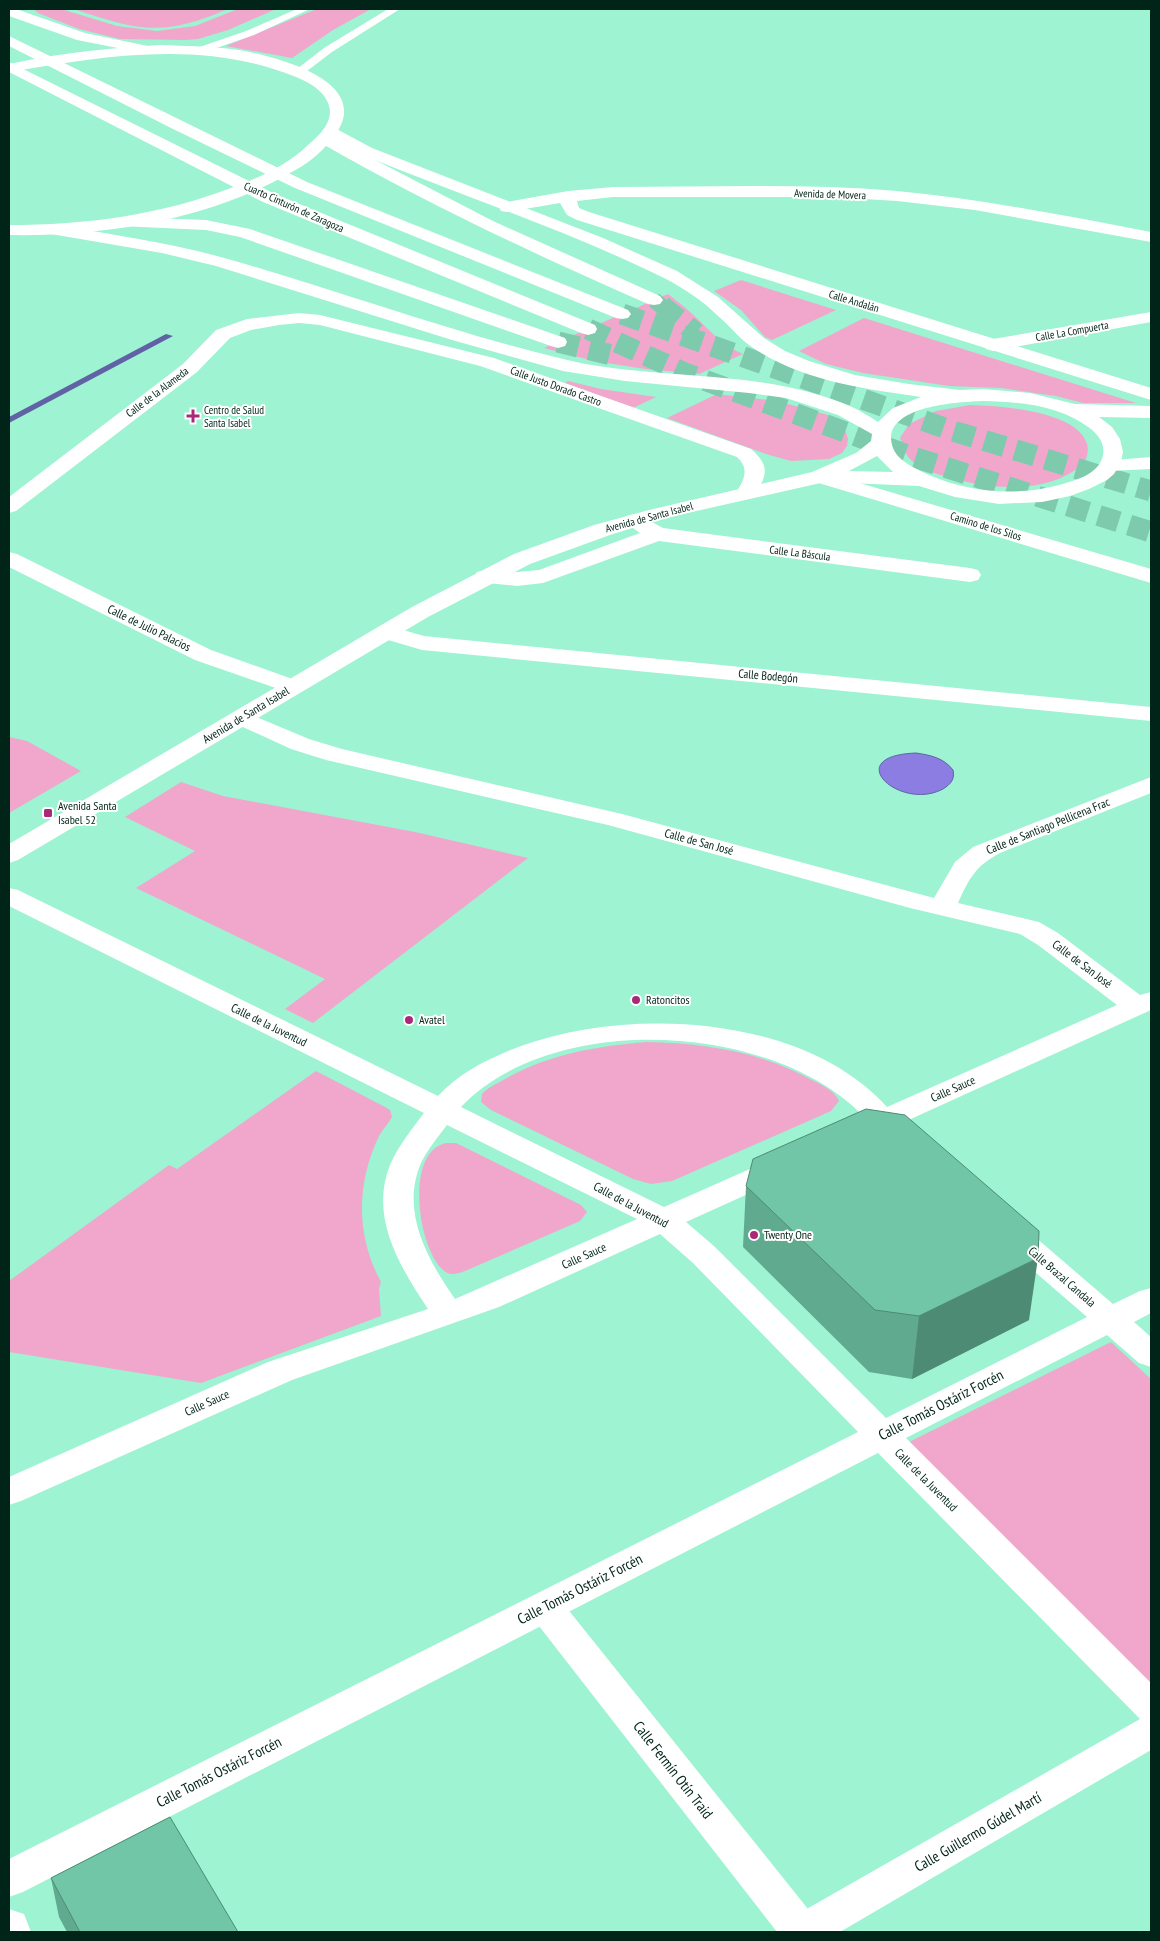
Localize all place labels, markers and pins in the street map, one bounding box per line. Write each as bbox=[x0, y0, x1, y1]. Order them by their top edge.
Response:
place label: Centro de Salud Santa Isabel bbox=[204, 403, 264, 430]
marker: Centro de Salud Santa Isabel bbox=[186, 409, 200, 423]
place label: Avenida Santa Isabel 52 bbox=[58, 798, 117, 827]
marker: Avenida Santa Isabel 52 bbox=[42, 807, 54, 819]
place label: Ratoncitos bbox=[646, 992, 690, 1007]
marker: Ratoncitos bbox=[630, 994, 642, 1006]
place label: Avatel bbox=[419, 1012, 445, 1027]
marker: Avatel bbox=[403, 1014, 415, 1026]
place label: Twenty One bbox=[764, 1227, 812, 1242]
marker: Twenty One bbox=[748, 1229, 760, 1241]

